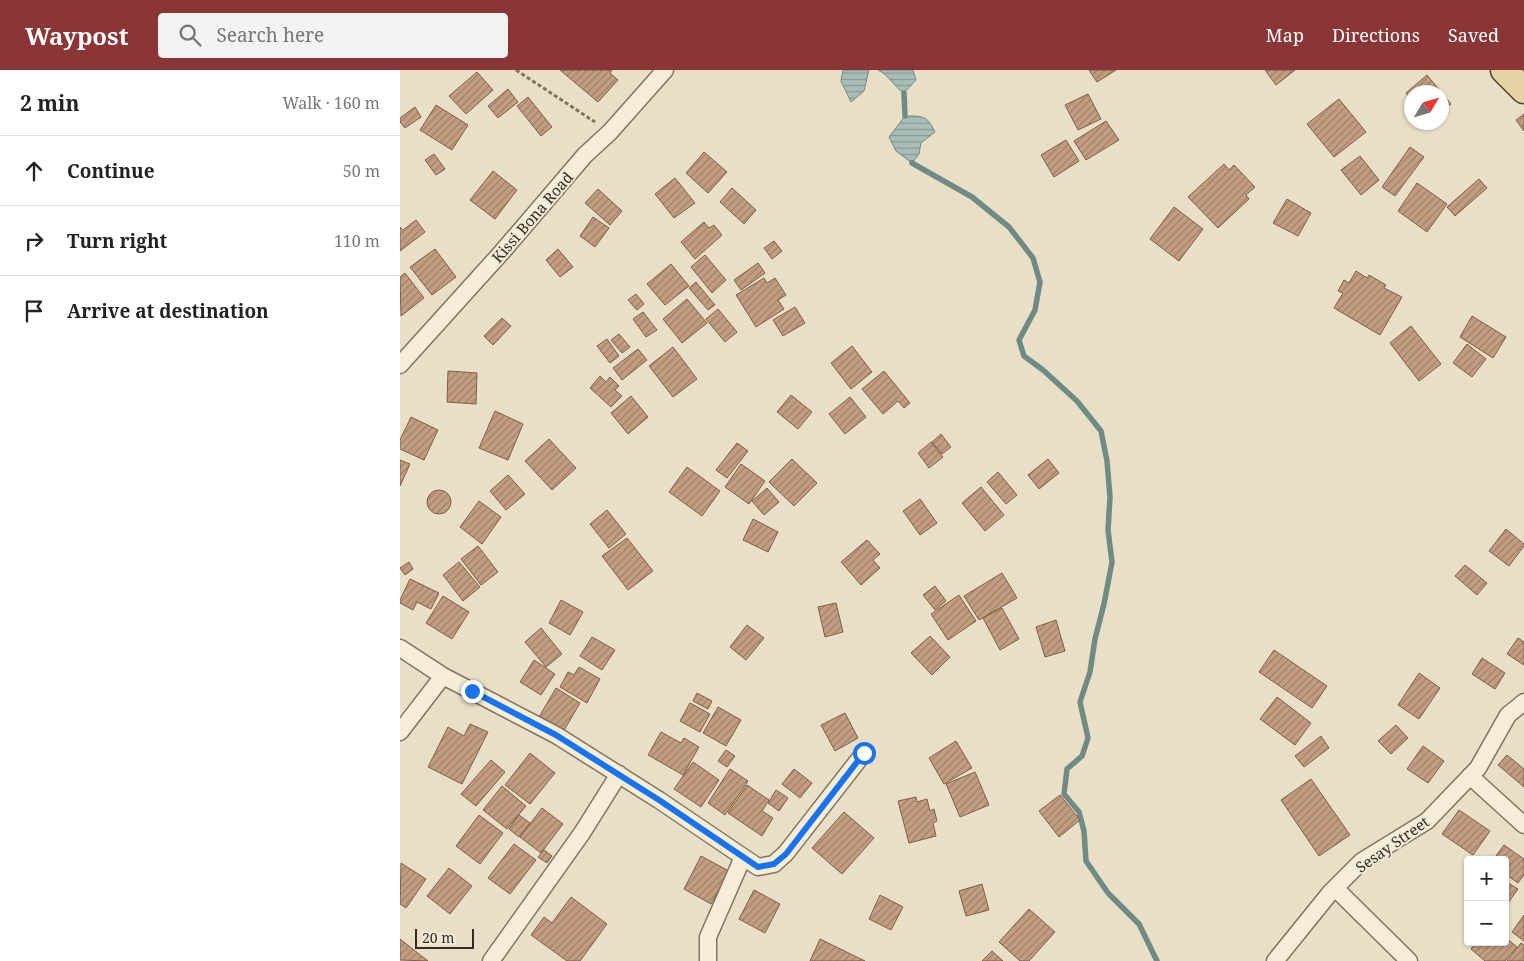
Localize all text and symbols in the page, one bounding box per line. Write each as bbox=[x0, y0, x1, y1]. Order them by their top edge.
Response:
search box bbox=[158, 13, 508, 58]
text: Waypost bbox=[25, 19, 128, 52]
icon: search bbox=[176, 21, 204, 49]
text: Search here bbox=[216, 22, 324, 48]
text: Map bbox=[1266, 23, 1304, 47]
text: Directions bbox=[1332, 23, 1420, 47]
text: Saved bbox=[1448, 23, 1499, 47]
north arrow bbox=[1404, 85, 1449, 130]
text: 2 min bbox=[20, 89, 79, 117]
text: Walk · 160 m bbox=[283, 92, 380, 114]
icon: ahead bbox=[20, 157, 48, 185]
text: Continue bbox=[67, 158, 155, 184]
text: 50 m bbox=[343, 160, 380, 182]
street label: Kissi Bona Road bbox=[487, 167, 577, 267]
icon: right bbox=[20, 227, 48, 255]
text: Turn right bbox=[67, 228, 167, 254]
text: 110 m bbox=[334, 230, 380, 252]
icon: arrive bbox=[20, 297, 48, 325]
text: Arrive at destination bbox=[67, 298, 269, 324]
route end bbox=[461, 680, 484, 703]
route start bbox=[853, 742, 876, 765]
street label: Sesay Street bbox=[1351, 811, 1433, 877]
map controls bbox=[1464, 856, 1509, 946]
button: + bbox=[1464, 856, 1509, 901]
button: − bbox=[1464, 901, 1509, 946]
scale bar bbox=[415, 926, 474, 949]
text: 20 m bbox=[422, 928, 455, 947]

